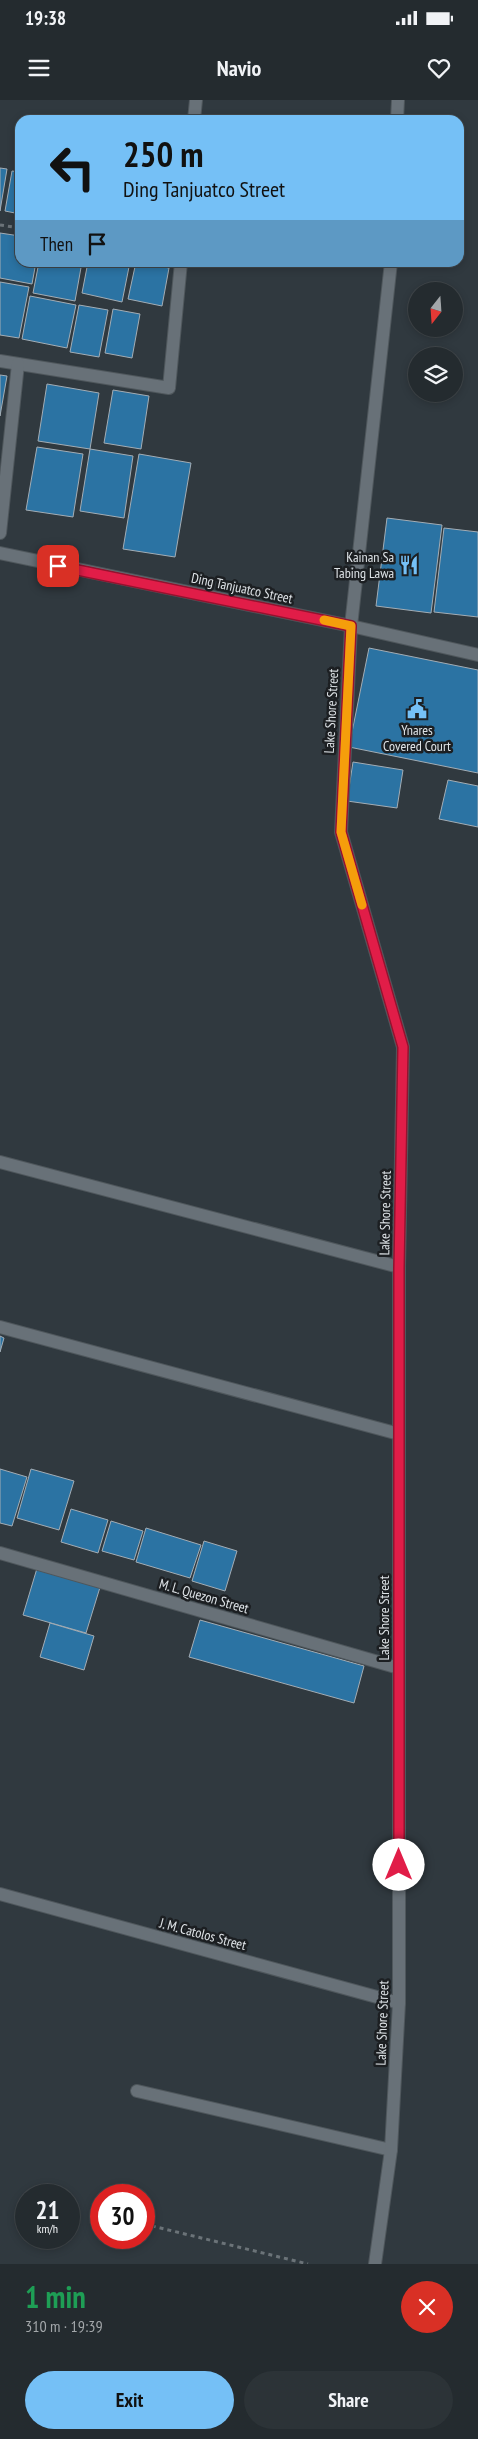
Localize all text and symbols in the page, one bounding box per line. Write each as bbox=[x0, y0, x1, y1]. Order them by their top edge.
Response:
text: 19:38 bbox=[25, 6, 66, 30]
icon: menu bbox=[25, 54, 53, 82]
text: Navio bbox=[217, 54, 261, 82]
icon: heart bbox=[425, 54, 453, 82]
text: 250 m bbox=[123, 131, 204, 177]
icon: left bbox=[40, 135, 105, 200]
text: Ding Tanjuatco Street bbox=[123, 175, 285, 203]
icon: arrive bbox=[83, 230, 111, 258]
text: Then bbox=[40, 232, 73, 256]
north arrow bbox=[408, 282, 462, 338]
map controls bbox=[408, 282, 463, 402]
button: layers bbox=[408, 347, 463, 402]
pin bbox=[37, 545, 79, 587]
place label: Kainan Sa Tabing Lawa bbox=[334, 548, 394, 582]
icon: arrive bbox=[44, 552, 72, 580]
restaurant icon: Kainan Sa Tabing Lawa bbox=[398, 554, 420, 576]
street label: Ding Tanjuatco Street bbox=[190, 568, 294, 608]
street label: Lake Shore Street bbox=[320, 668, 342, 754]
public building icon: Ynares Covered Court bbox=[406, 698, 428, 720]
place label: Ynares Covered Court bbox=[383, 721, 451, 755]
street label: Lake Shore Street bbox=[375, 1170, 395, 1256]
street label: M. L. Quezon Street bbox=[157, 1575, 251, 1617]
street label: Lake Shore Street bbox=[375, 1575, 393, 1661]
position arrow bbox=[372, 1838, 424, 1890]
street label: J. M. Catolos Street bbox=[157, 1914, 248, 1954]
street label: Lake Shore Street bbox=[372, 1980, 392, 2066]
speed limit sign: 30 bbox=[90, 2184, 155, 2249]
text: 21 bbox=[36, 2194, 59, 2226]
text: km/h bbox=[37, 2221, 58, 2236]
text: 1 min bbox=[25, 2277, 86, 2316]
button: close bbox=[401, 2281, 453, 2333]
text: 310 m · 19:39 bbox=[25, 2316, 103, 2336]
button: Exit bbox=[25, 2371, 234, 2429]
button: Share bbox=[244, 2371, 453, 2429]

